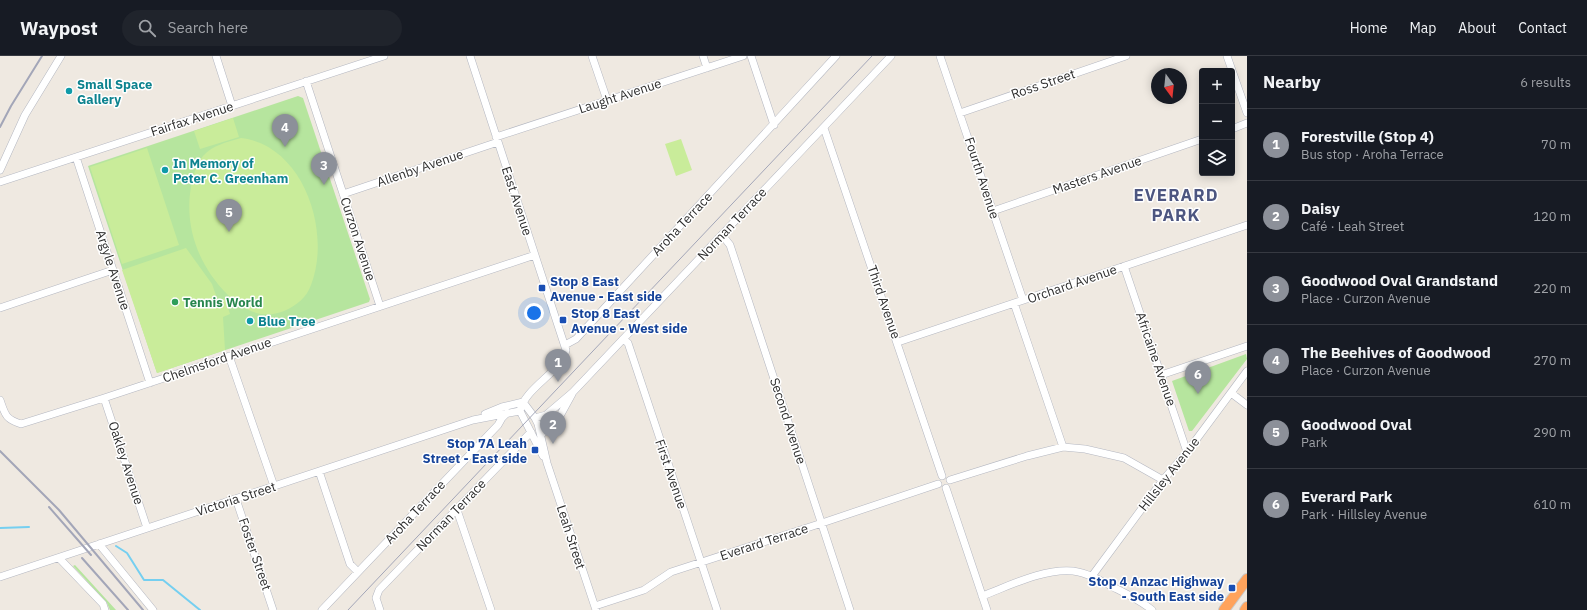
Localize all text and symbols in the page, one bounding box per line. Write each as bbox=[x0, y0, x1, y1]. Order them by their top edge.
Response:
search box bbox=[122, 10, 402, 46]
text: Waypost bbox=[20, 16, 98, 40]
icon: search bbox=[136, 17, 158, 39]
text: Search here bbox=[168, 18, 248, 37]
text: Home bbox=[1350, 19, 1387, 37]
text: Map bbox=[1409, 19, 1436, 37]
text: About bbox=[1458, 19, 1496, 37]
text: Contact bbox=[1518, 19, 1567, 37]
street label: Ross Street bbox=[1009, 65, 1077, 103]
north arrow bbox=[1151, 68, 1187, 104]
map controls bbox=[1199, 68, 1235, 176]
button: + bbox=[1199, 68, 1235, 104]
text: Nearby bbox=[1263, 71, 1321, 93]
text: 6 results bbox=[1520, 74, 1571, 91]
street label: Laught Avenue bbox=[576, 75, 664, 117]
place label: Small Space Gallery bbox=[77, 76, 152, 108]
marker: Small Space Gallery bbox=[64, 86, 74, 96]
street label: Fairfax Avenue bbox=[148, 98, 236, 140]
button: − bbox=[1199, 104, 1235, 140]
pin: 4 bbox=[272, 114, 298, 147]
text: Forestville (Stop 4) bbox=[1301, 127, 1434, 146]
street label: Fourth Avenue bbox=[961, 135, 1003, 221]
text: 1 bbox=[1272, 136, 1280, 153]
text: 70 m bbox=[1541, 136, 1571, 153]
button: layers bbox=[1199, 140, 1235, 176]
street label: Allenby Avenue bbox=[375, 145, 465, 191]
text: Bus stop · Aroha Terrace bbox=[1301, 146, 1444, 163]
pin: 3 bbox=[311, 152, 337, 185]
street label: Masters Avenue bbox=[1050, 152, 1144, 198]
place label: In Memory of Peter C. Greenham bbox=[173, 155, 288, 187]
street label: East Avenue bbox=[498, 164, 536, 238]
marker: In Memory of Peter C. Greenham bbox=[160, 165, 170, 175]
street label: Norman Terrace bbox=[694, 184, 770, 264]
district label: EVERARD PARK bbox=[1133, 184, 1219, 226]
street label: Aroha Terrace bbox=[648, 188, 716, 260]
street label: Curzon Avenue bbox=[336, 195, 380, 283]
pin: 5 bbox=[216, 199, 242, 232]
text: Daisy bbox=[1301, 199, 1340, 218]
text: 2 bbox=[1272, 208, 1280, 225]
text: 120 m bbox=[1533, 208, 1571, 225]
text: Café · Leah Street bbox=[1301, 218, 1404, 235]
street label: Argyle Avenue bbox=[92, 228, 134, 312]
street label: Orchard Avenue bbox=[1025, 261, 1119, 307]
street label: Third Avenue bbox=[863, 263, 905, 341]
text: Goodwood Oval Grandstand bbox=[1301, 271, 1498, 290]
place label: Stop 8 East Avenue - East side bbox=[550, 273, 662, 305]
text: 3 bbox=[1272, 280, 1280, 297]
text: 220 m bbox=[1533, 280, 1571, 297]
marker: Stop 8 East Avenue - East side bbox=[537, 283, 547, 293]
text: Place · Curzon Avenue bbox=[1301, 290, 1431, 307]
place label: Tennis World bbox=[183, 294, 263, 311]
marker: Tennis World bbox=[170, 297, 180, 307]
your location bbox=[524, 303, 544, 323]
place label: Stop 8 East Avenue - West side bbox=[571, 305, 688, 337]
street label: Africaine Avenue bbox=[1132, 310, 1180, 408]
place label: Blue Tree bbox=[258, 313, 316, 330]
marker: Stop 8 East Avenue - West side bbox=[558, 315, 568, 325]
marker: Blue Tree bbox=[245, 316, 255, 326]
street label: Chelmsford Avenue bbox=[160, 333, 274, 387]
text: The Beehives of Goodwood bbox=[1301, 343, 1491, 362]
pin: 1 bbox=[545, 349, 571, 382]
text: 4 bbox=[1272, 352, 1280, 369]
text: 270 m bbox=[1533, 352, 1571, 369]
pin: 6 bbox=[1185, 361, 1211, 394]
text: Place · Curzon Avenue bbox=[1301, 362, 1431, 379]
street label: Second Avenue bbox=[766, 376, 810, 466]
pin: 2 bbox=[540, 411, 566, 444]
text: Goodwood Oval bbox=[1301, 415, 1412, 434]
street label: Oakley Avenue bbox=[105, 419, 147, 507]
text: 5 bbox=[1272, 424, 1280, 441]
text: 290 m bbox=[1533, 424, 1571, 441]
street label: Hillsley Avenue bbox=[1135, 434, 1203, 514]
text: Park bbox=[1301, 434, 1327, 451]
place label: Stop 7A Leah Street - East side bbox=[423, 435, 527, 467]
street label: First Avenue bbox=[651, 437, 691, 511]
marker: Stop 7A Leah Street - East side bbox=[530, 445, 540, 455]
street label: Norman Terrace bbox=[412, 475, 490, 555]
street label: Aroha Terrace bbox=[381, 476, 449, 548]
street label: Victoria Street bbox=[194, 478, 278, 520]
text: Everard Park bbox=[1301, 487, 1392, 506]
text: 6 bbox=[1272, 496, 1280, 513]
text: 610 m bbox=[1533, 496, 1571, 513]
street label: Leah Street bbox=[553, 503, 589, 571]
text: Park · Hillsley Avenue bbox=[1301, 506, 1427, 523]
street label: Foster Street bbox=[235, 515, 275, 593]
street label: Everard Terrace bbox=[718, 520, 810, 564]
place label: Stop 4 Anzac Highway - South East side bbox=[1088, 573, 1224, 605]
marker: Stop 4 Anzac Highway - South East side bbox=[1227, 583, 1237, 593]

